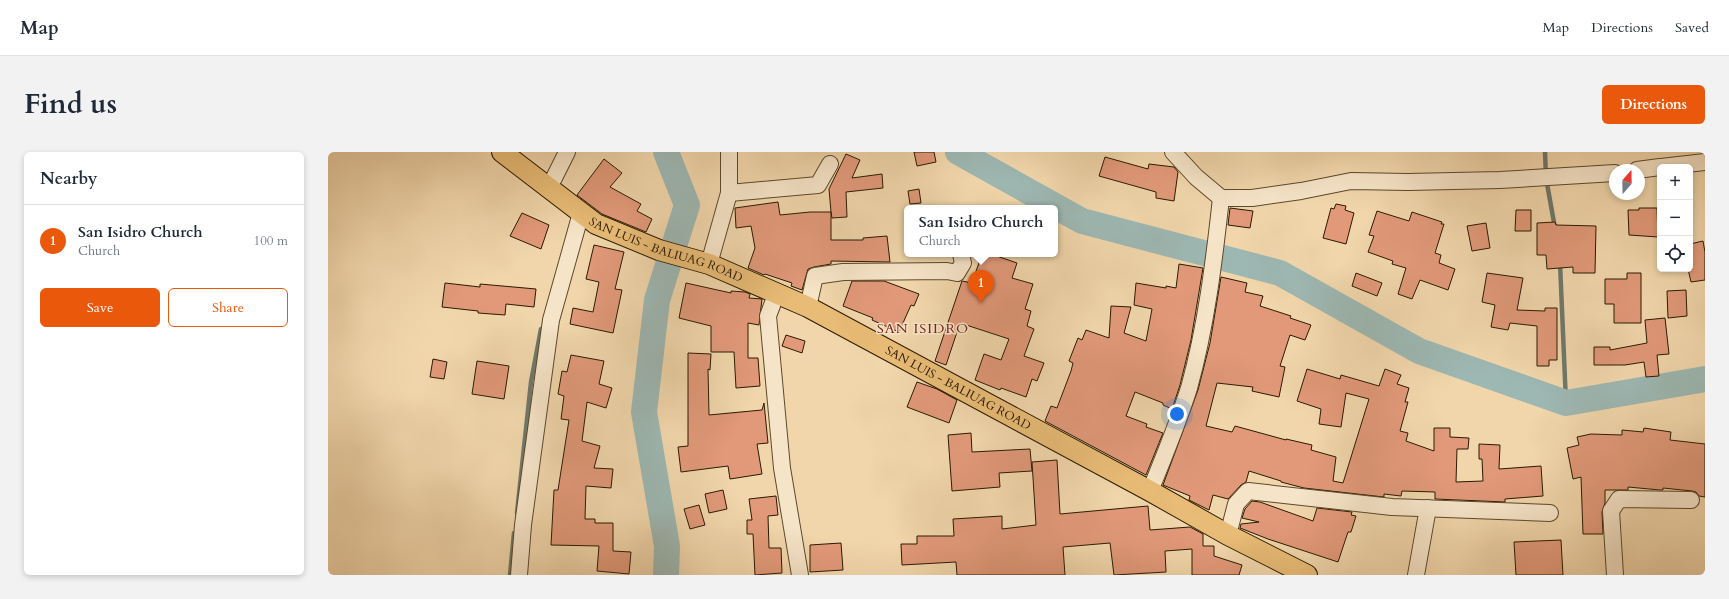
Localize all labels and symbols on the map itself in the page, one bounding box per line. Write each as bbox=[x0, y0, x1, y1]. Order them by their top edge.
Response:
north arrow bbox=[1609, 164, 1645, 200]
street label: SAN LUIS - BALIUAG ROAD bbox=[586, 213, 746, 286]
pin: 1 bbox=[968, 270, 994, 303]
district label: SAN ISIDRO bbox=[877, 319, 969, 338]
street label: SAN LUIS - BALIUAG ROAD bbox=[883, 342, 1034, 434]
your location bbox=[1167, 404, 1187, 424]

